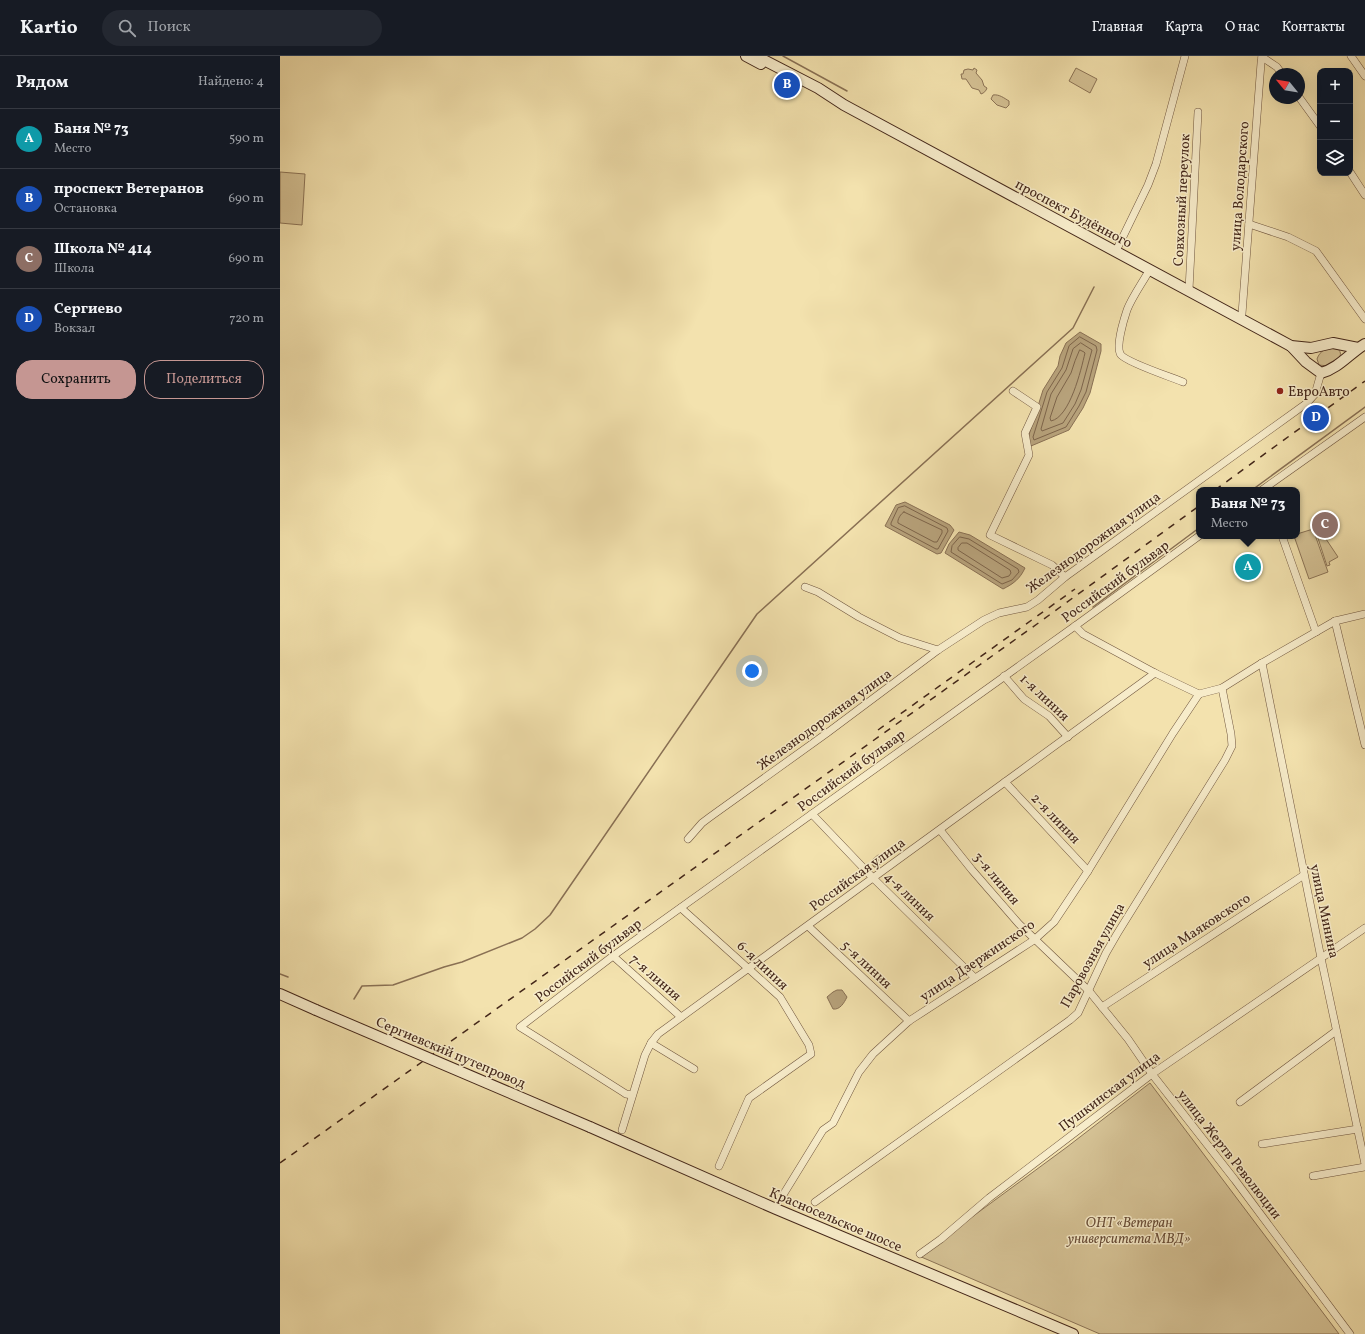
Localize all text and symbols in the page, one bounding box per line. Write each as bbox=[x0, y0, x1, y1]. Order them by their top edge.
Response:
search box bbox=[102, 10, 382, 46]
text: Kartio bbox=[20, 15, 78, 41]
icon: search bbox=[116, 17, 138, 39]
text: Поиск bbox=[148, 17, 191, 38]
text: Главная bbox=[1092, 18, 1143, 37]
text: Карта bbox=[1165, 18, 1203, 37]
text: О нас bbox=[1225, 18, 1260, 37]
text: Контакты bbox=[1282, 18, 1345, 37]
north arrow bbox=[1269, 68, 1305, 104]
map controls bbox=[1317, 68, 1353, 176]
button: + bbox=[1317, 68, 1353, 104]
pin: B bbox=[774, 70, 800, 100]
text: Рядом bbox=[16, 71, 69, 94]
text: Найдено: 4 bbox=[198, 73, 264, 91]
button: − bbox=[1317, 104, 1353, 140]
text: Баня № 73 bbox=[54, 119, 129, 140]
street label: улица Володарского bbox=[1226, 121, 1255, 252]
text: A bbox=[24, 130, 34, 148]
text: 590 m bbox=[229, 130, 264, 148]
street label: Совхозный переулок bbox=[1170, 133, 1195, 267]
text: Место bbox=[54, 140, 91, 158]
button: layers bbox=[1317, 140, 1353, 176]
street label: проспект Будённого bbox=[1011, 175, 1135, 253]
text: проспект Ветеранов bbox=[54, 179, 204, 200]
text: B bbox=[25, 190, 33, 208]
text: 690 m bbox=[228, 190, 264, 208]
text: Остановка bbox=[54, 200, 117, 218]
text: Школа № 414 bbox=[54, 239, 152, 260]
text: C bbox=[25, 250, 33, 268]
text: 690 m bbox=[228, 250, 264, 268]
text: Школа bbox=[54, 260, 94, 278]
text: Сергиево bbox=[54, 299, 122, 320]
text: D bbox=[24, 310, 34, 328]
text: 720 m bbox=[229, 310, 264, 328]
text: Вокзал bbox=[54, 320, 95, 338]
button: Сохранить bbox=[16, 360, 136, 399]
button: Поделиться bbox=[144, 360, 264, 399]
place label: ЕвроАвто bbox=[1288, 383, 1350, 402]
marker: ЕвроАвто bbox=[1275, 386, 1285, 396]
pin: D bbox=[1303, 403, 1329, 433]
popup bbox=[1196, 487, 1300, 539]
street label: Железнодорожная улица bbox=[1023, 488, 1165, 598]
text: Баня № 73 bbox=[1211, 494, 1285, 515]
pin: C bbox=[1312, 510, 1338, 540]
text: Место bbox=[1211, 515, 1248, 533]
street label: Российский бульвар bbox=[1058, 537, 1174, 628]
pin: A bbox=[1235, 552, 1261, 582]
your location bbox=[742, 661, 762, 681]
street label: Железнодорожная улица bbox=[754, 665, 896, 775]
street label: 1-я линия bbox=[1015, 670, 1073, 726]
street label: Российский бульвар bbox=[794, 726, 910, 817]
street label: 2-я линия bbox=[1026, 789, 1084, 849]
street label: Российская улица bbox=[806, 834, 910, 916]
street label: 3-я линия bbox=[968, 848, 1024, 909]
street label: улица Минина bbox=[1304, 862, 1343, 960]
street label: 4-я линия bbox=[879, 868, 939, 926]
street label: улица Маяковского bbox=[1139, 889, 1255, 973]
street label: Паровозная улица bbox=[1057, 900, 1130, 1012]
street label: Российский бульвар bbox=[532, 915, 646, 1008]
street label: улица Дзержинского bbox=[917, 916, 1039, 1007]
street label: 6-я линия bbox=[732, 937, 792, 995]
street label: 5-я линия bbox=[836, 937, 896, 994]
street label: 7-я линия bbox=[625, 950, 685, 1006]
street label: Сергиевский путепровод bbox=[373, 1013, 528, 1094]
street label: Пушкинская улица bbox=[1055, 1048, 1165, 1137]
street label: улица Жертв Революции bbox=[1172, 1086, 1286, 1224]
street label: Красносельское шоссе bbox=[766, 1184, 905, 1257]
park label: ОНТ «Ветеран университета МВД» bbox=[1066, 1214, 1190, 1249]

